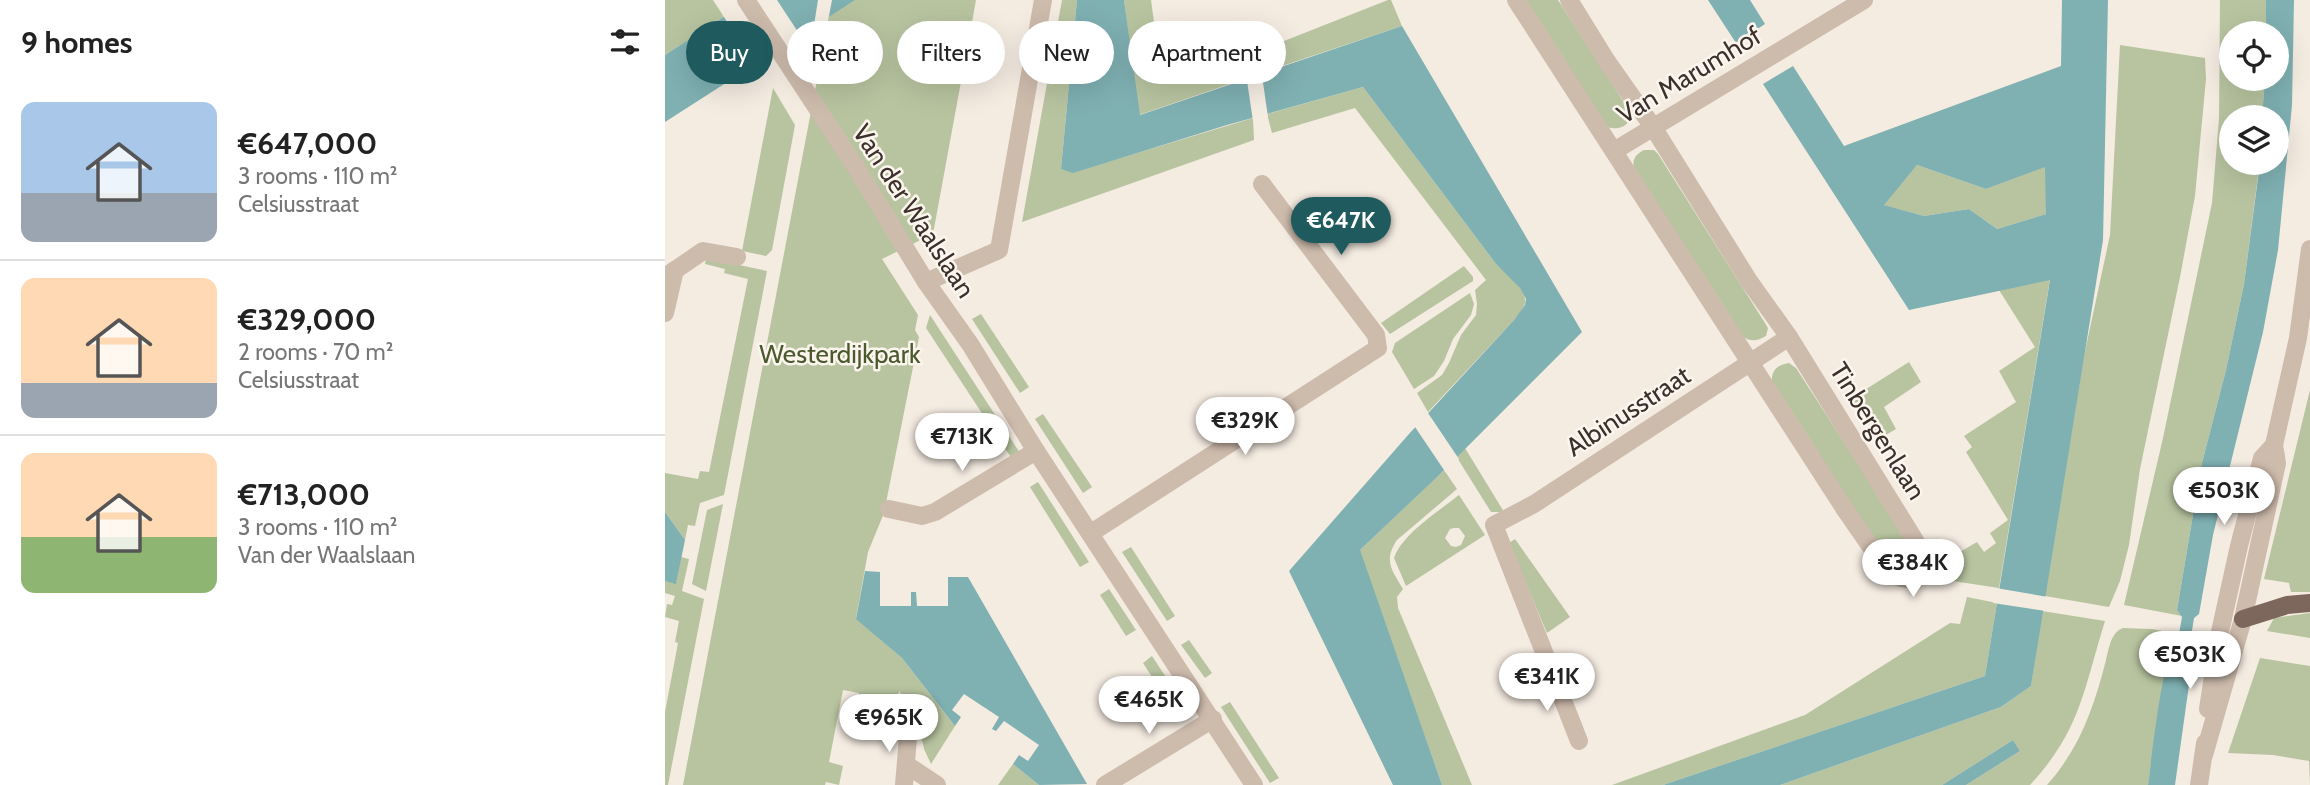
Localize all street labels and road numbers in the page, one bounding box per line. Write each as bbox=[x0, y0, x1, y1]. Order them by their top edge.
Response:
street label: Van Marumhof bbox=[1611, 19, 1767, 131]
street label: Van der Waalslaan bbox=[846, 118, 982, 304]
street label: Tinbergenlaan bbox=[1823, 356, 1933, 506]
street label: Albinusstraat bbox=[1560, 359, 1696, 463]

